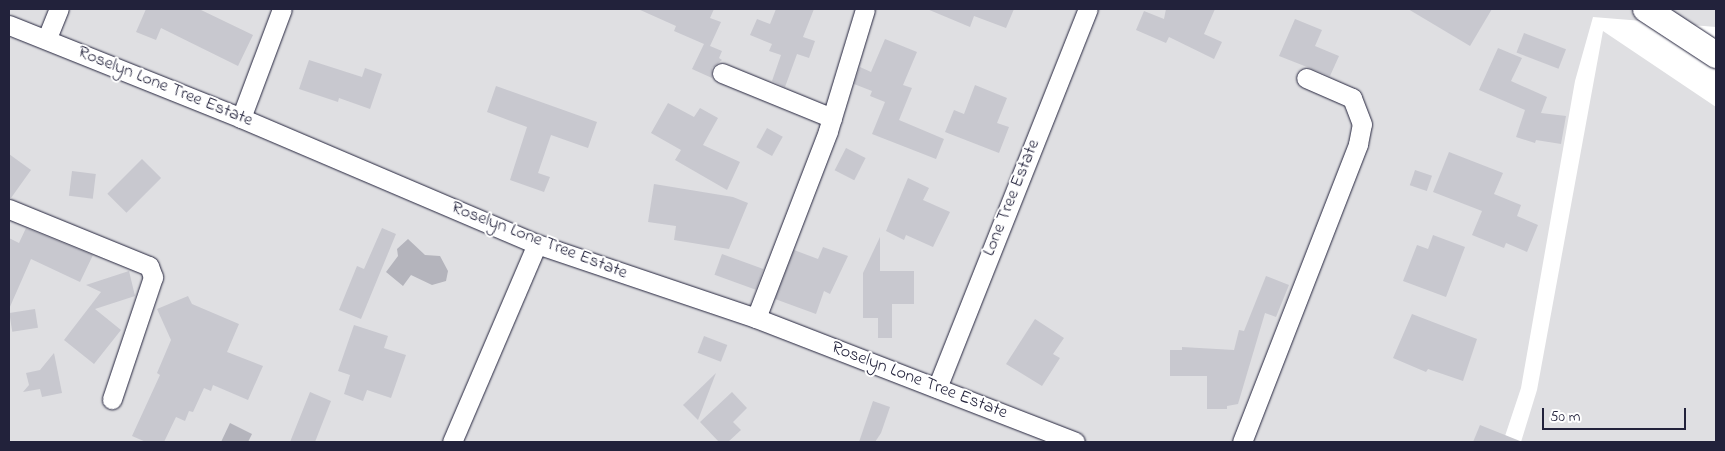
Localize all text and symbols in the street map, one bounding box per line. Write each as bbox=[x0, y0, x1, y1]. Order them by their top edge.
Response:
street label: Roselyn Lone Tree Estate bbox=[74, 42, 256, 132]
street label: Lone Tree Estate bbox=[979, 137, 1045, 259]
street label: Roselyn Lone Tree Estate bbox=[448, 197, 630, 285]
street label: Roselyn Lone Tree Estate bbox=[828, 337, 1010, 425]
scale bar bbox=[1545, 398, 1689, 430]
text: 50 m bbox=[1550, 406, 1580, 428]

